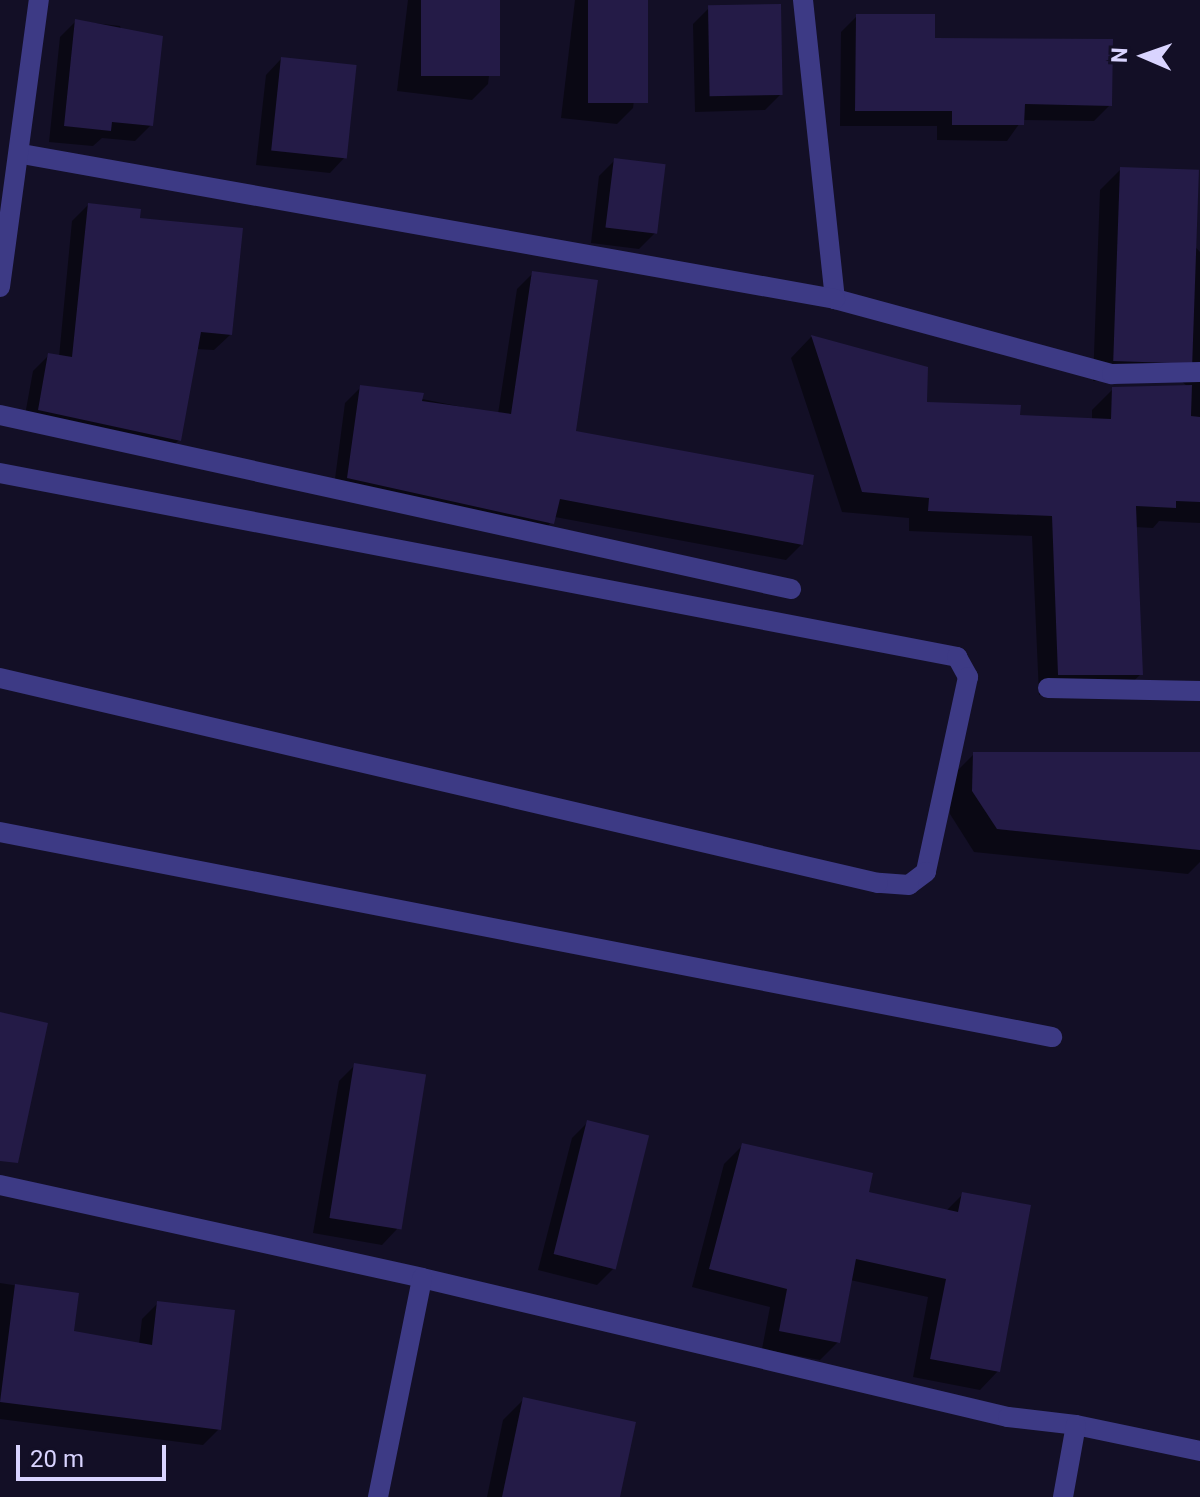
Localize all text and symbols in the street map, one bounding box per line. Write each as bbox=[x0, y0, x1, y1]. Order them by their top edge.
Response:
north arrow bbox=[1104, 16, 1184, 96]
text: N bbox=[1107, 47, 1132, 63]
scale bar bbox=[20, 1429, 170, 1479]
text: 20 m bbox=[30, 1445, 84, 1473]

